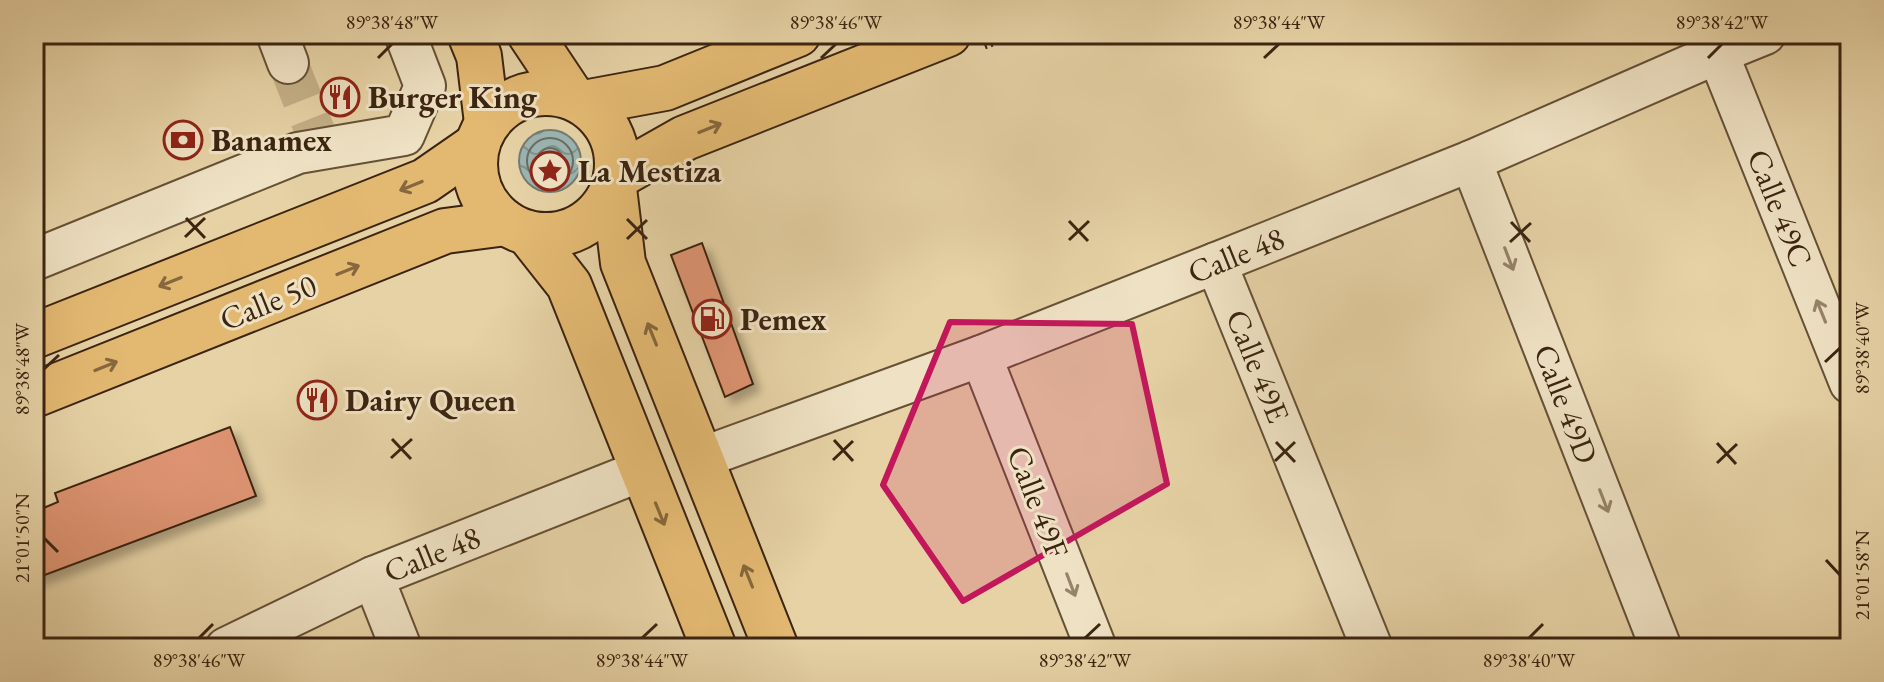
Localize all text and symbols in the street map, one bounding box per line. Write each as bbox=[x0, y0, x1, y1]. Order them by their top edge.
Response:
text: 89°38'48"W bbox=[346, 9, 439, 35]
text: 89°38'46"W bbox=[790, 9, 883, 35]
text: 89°38'44"W bbox=[1233, 9, 1326, 35]
text: 89°38'42"W bbox=[1676, 9, 1769, 35]
restaurant icon: Burger King bbox=[319, 76, 361, 118]
place label: Burger King bbox=[368, 76, 538, 118]
bank icon: Banamex bbox=[162, 119, 204, 161]
place label: Banamex bbox=[211, 119, 332, 161]
one-way arrow bbox=[697, 120, 722, 134]
street label: Calle 49C bbox=[1737, 143, 1823, 273]
place icon: La Mestiza bbox=[529, 150, 571, 192]
place label: La Mestiza bbox=[578, 150, 722, 192]
one-way arrow bbox=[399, 180, 424, 194]
street label: Calle 48 bbox=[1182, 217, 1290, 293]
one-way arrow bbox=[1503, 246, 1517, 271]
one-way arrow bbox=[335, 262, 360, 276]
street label: Calle 50 bbox=[214, 264, 322, 340]
one-way arrow bbox=[158, 276, 183, 290]
fuel station icon: Pemex bbox=[691, 298, 733, 340]
place label: Pemex bbox=[740, 298, 827, 340]
one-way arrow bbox=[1813, 299, 1827, 324]
text: 89°38'40"W bbox=[1849, 301, 1875, 394]
street label: Calle 49E bbox=[1216, 303, 1300, 429]
text: 89°38'48"W bbox=[9, 322, 35, 415]
one-way arrow bbox=[643, 322, 658, 347]
street label: Calle 49D bbox=[1524, 338, 1608, 470]
one-way arrow bbox=[93, 358, 118, 372]
restaurant icon: Dairy Queen bbox=[296, 379, 338, 421]
place label: Dairy Queen bbox=[345, 379, 516, 421]
street label: Calle 49F bbox=[997, 440, 1079, 564]
one-way arrow bbox=[1598, 488, 1612, 513]
text: 21°01'50"N bbox=[9, 493, 35, 583]
one-way arrow bbox=[654, 501, 669, 526]
street label: Calle 48 bbox=[378, 516, 486, 592]
text: 21°01'58"N bbox=[1849, 530, 1875, 620]
one-way arrow bbox=[739, 564, 754, 589]
one-way arrow bbox=[1065, 572, 1079, 597]
text: 89°38'46"W bbox=[153, 647, 246, 673]
text: 89°38'44"W bbox=[596, 647, 689, 673]
text: 89°38'42"W bbox=[1039, 647, 1132, 673]
text: 89°38'40"W bbox=[1483, 647, 1576, 673]

